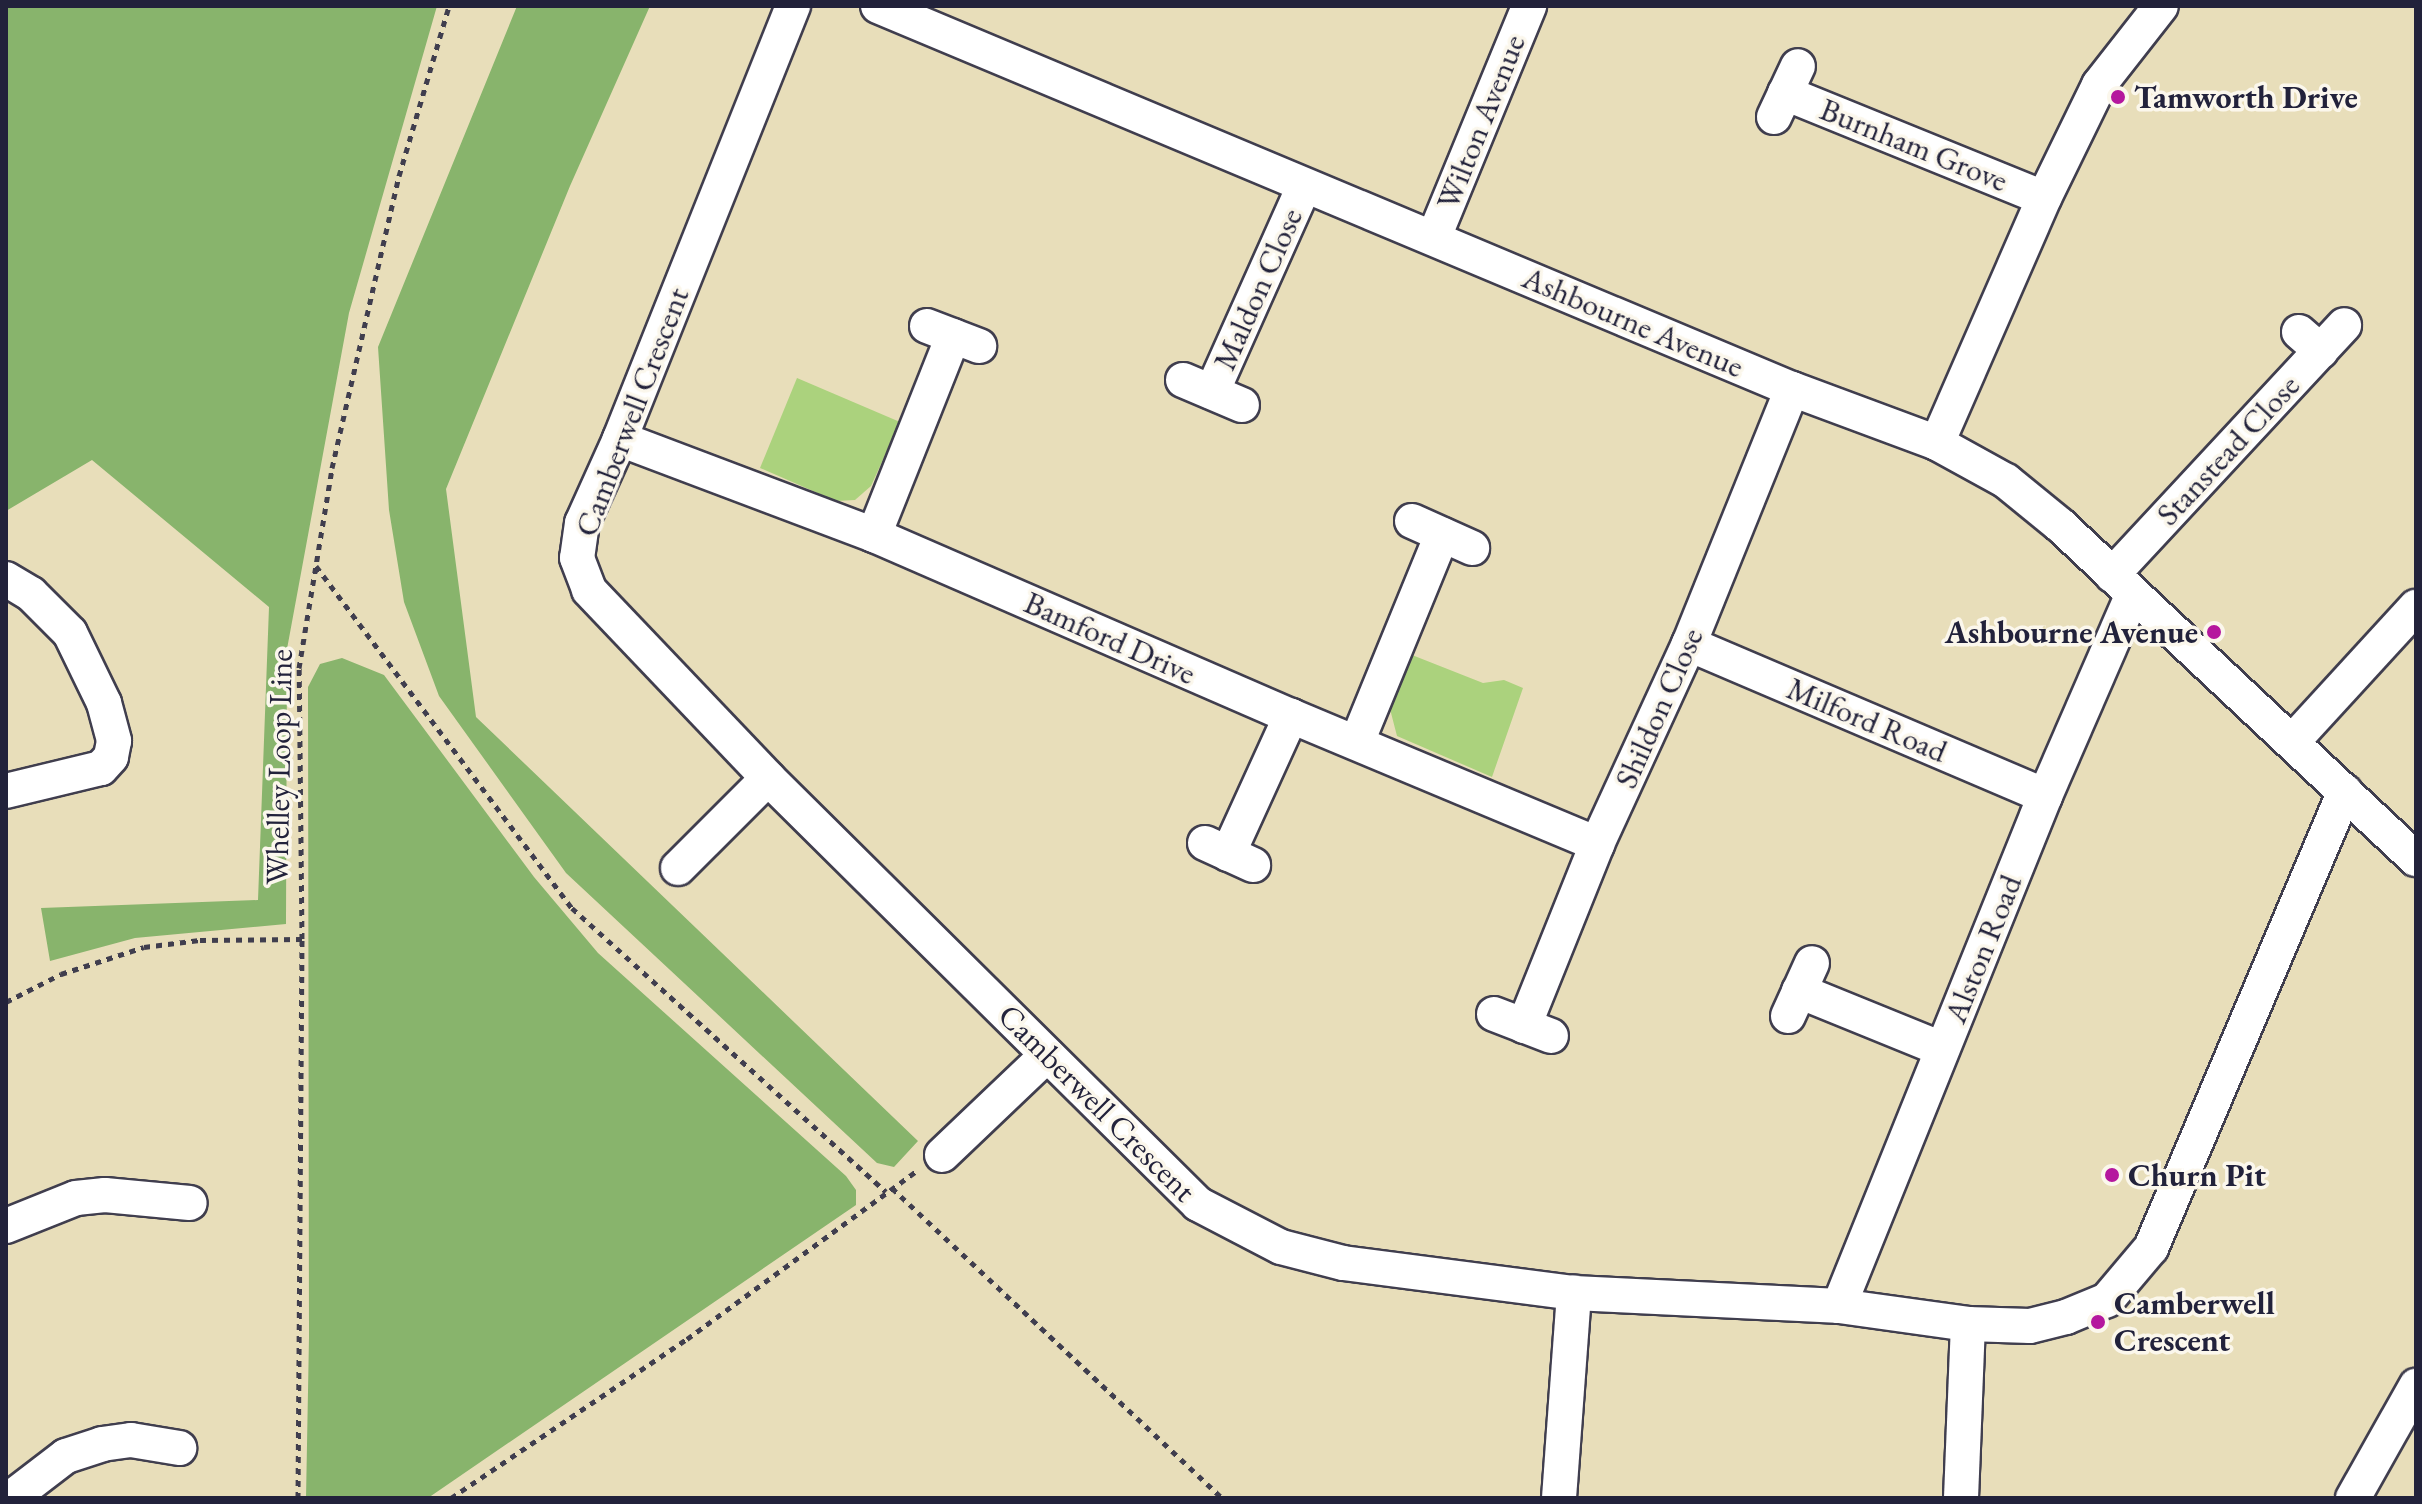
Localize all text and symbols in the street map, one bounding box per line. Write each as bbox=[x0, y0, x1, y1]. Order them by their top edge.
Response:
street label: Wilton Avenue bbox=[1429, 29, 1533, 215]
place label: Tamworth Drive bbox=[2134, 78, 2358, 116]
marker: Tamworth Drive bbox=[2109, 88, 2127, 106]
street label: Burnham Grove bbox=[1815, 90, 2013, 200]
street label: Maldon Close bbox=[1205, 202, 1311, 376]
street label: Ashbourne Avenue bbox=[1517, 258, 1749, 386]
street label: Camberwell Crescent bbox=[567, 282, 697, 542]
street label: Stanstead Close bbox=[2149, 367, 2307, 533]
street label: Bamford Drive bbox=[1018, 583, 1202, 693]
place label: Ashbourne Avenue bbox=[1945, 613, 2198, 651]
street label: Shildon Close bbox=[1607, 622, 1711, 794]
marker: Ashbourne Avenue bbox=[2205, 623, 2223, 641]
street label: Whelley Loop Line bbox=[258, 649, 300, 885]
street label: Milford Road bbox=[1781, 669, 1953, 771]
street label: Alston Road bbox=[1936, 869, 2030, 1029]
street label: Camberwell Crescent bbox=[990, 996, 1204, 1210]
place label: Churn Pit bbox=[2128, 1156, 2266, 1194]
marker: Churn Pit bbox=[2103, 1166, 2121, 1184]
place label: Camberwell Crescent bbox=[2114, 1285, 2275, 1360]
marker: Camberwell Crescent bbox=[2089, 1313, 2107, 1331]

